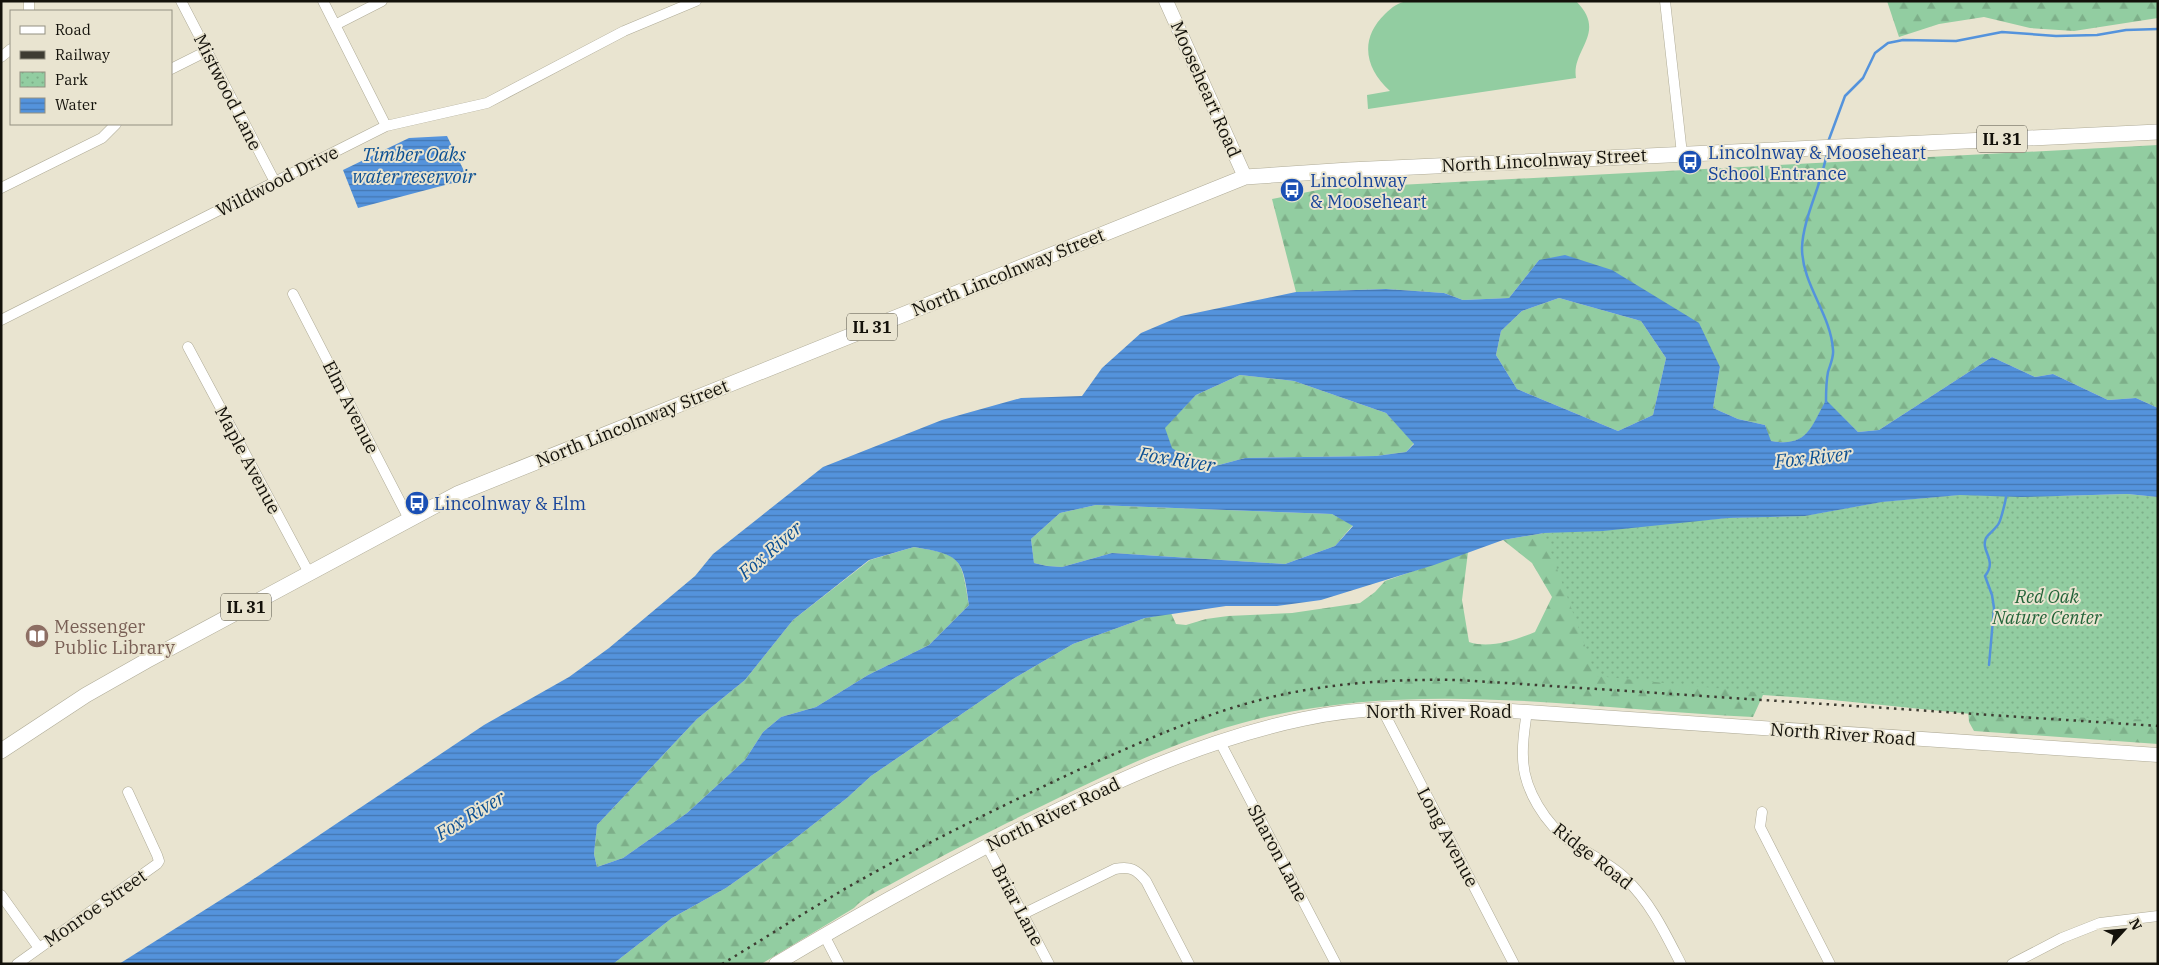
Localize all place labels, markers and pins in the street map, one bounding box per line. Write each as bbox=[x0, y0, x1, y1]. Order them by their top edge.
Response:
place label: Lincolnway & Mooseheart School Entrance bbox=[1708, 141, 1926, 185]
bus stop icon: Lincolnway & Mooseheart School Entrance bbox=[1677, 149, 1703, 175]
place label: Lincolnway & Mooseheart bbox=[1310, 169, 1427, 213]
bus stop icon: Lincolnway & Mooseheart bbox=[1279, 177, 1305, 203]
bus stop icon: Lincolnway & Elm bbox=[404, 490, 430, 516]
place label: Lincolnway & Elm bbox=[434, 492, 586, 515]
place label: Messenger Public Library bbox=[54, 615, 175, 659]
library icon: Messenger Public Library bbox=[24, 623, 50, 649]

